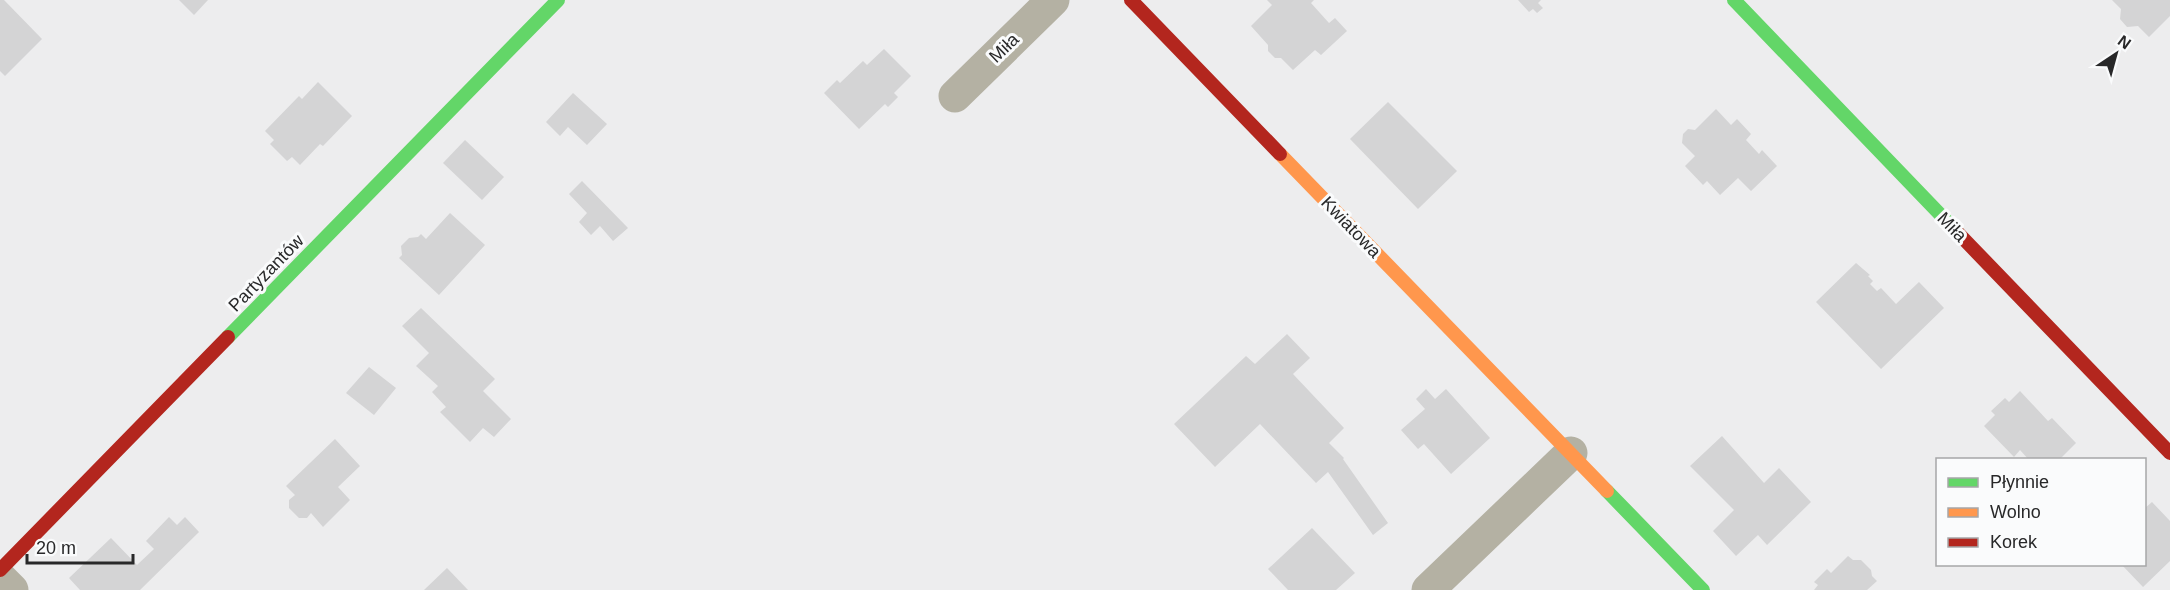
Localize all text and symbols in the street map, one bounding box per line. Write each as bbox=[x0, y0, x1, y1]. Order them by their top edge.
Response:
north arrow bbox=[2086, 24, 2146, 84]
street label: Miła bbox=[985, 29, 1024, 67]
text: N bbox=[2115, 32, 2134, 53]
street label: Kwiatowa bbox=[1317, 192, 1386, 262]
street label: Miła bbox=[1933, 208, 1971, 247]
street label: Partyzantów bbox=[224, 230, 308, 316]
legend bbox=[1936, 458, 2146, 566]
text: Płynnie bbox=[1990, 472, 2049, 492]
text: Wolno bbox=[1990, 502, 2041, 522]
scale bar bbox=[27, 527, 134, 565]
text: Korek bbox=[1990, 532, 2038, 552]
text: 20 m bbox=[36, 538, 76, 558]

